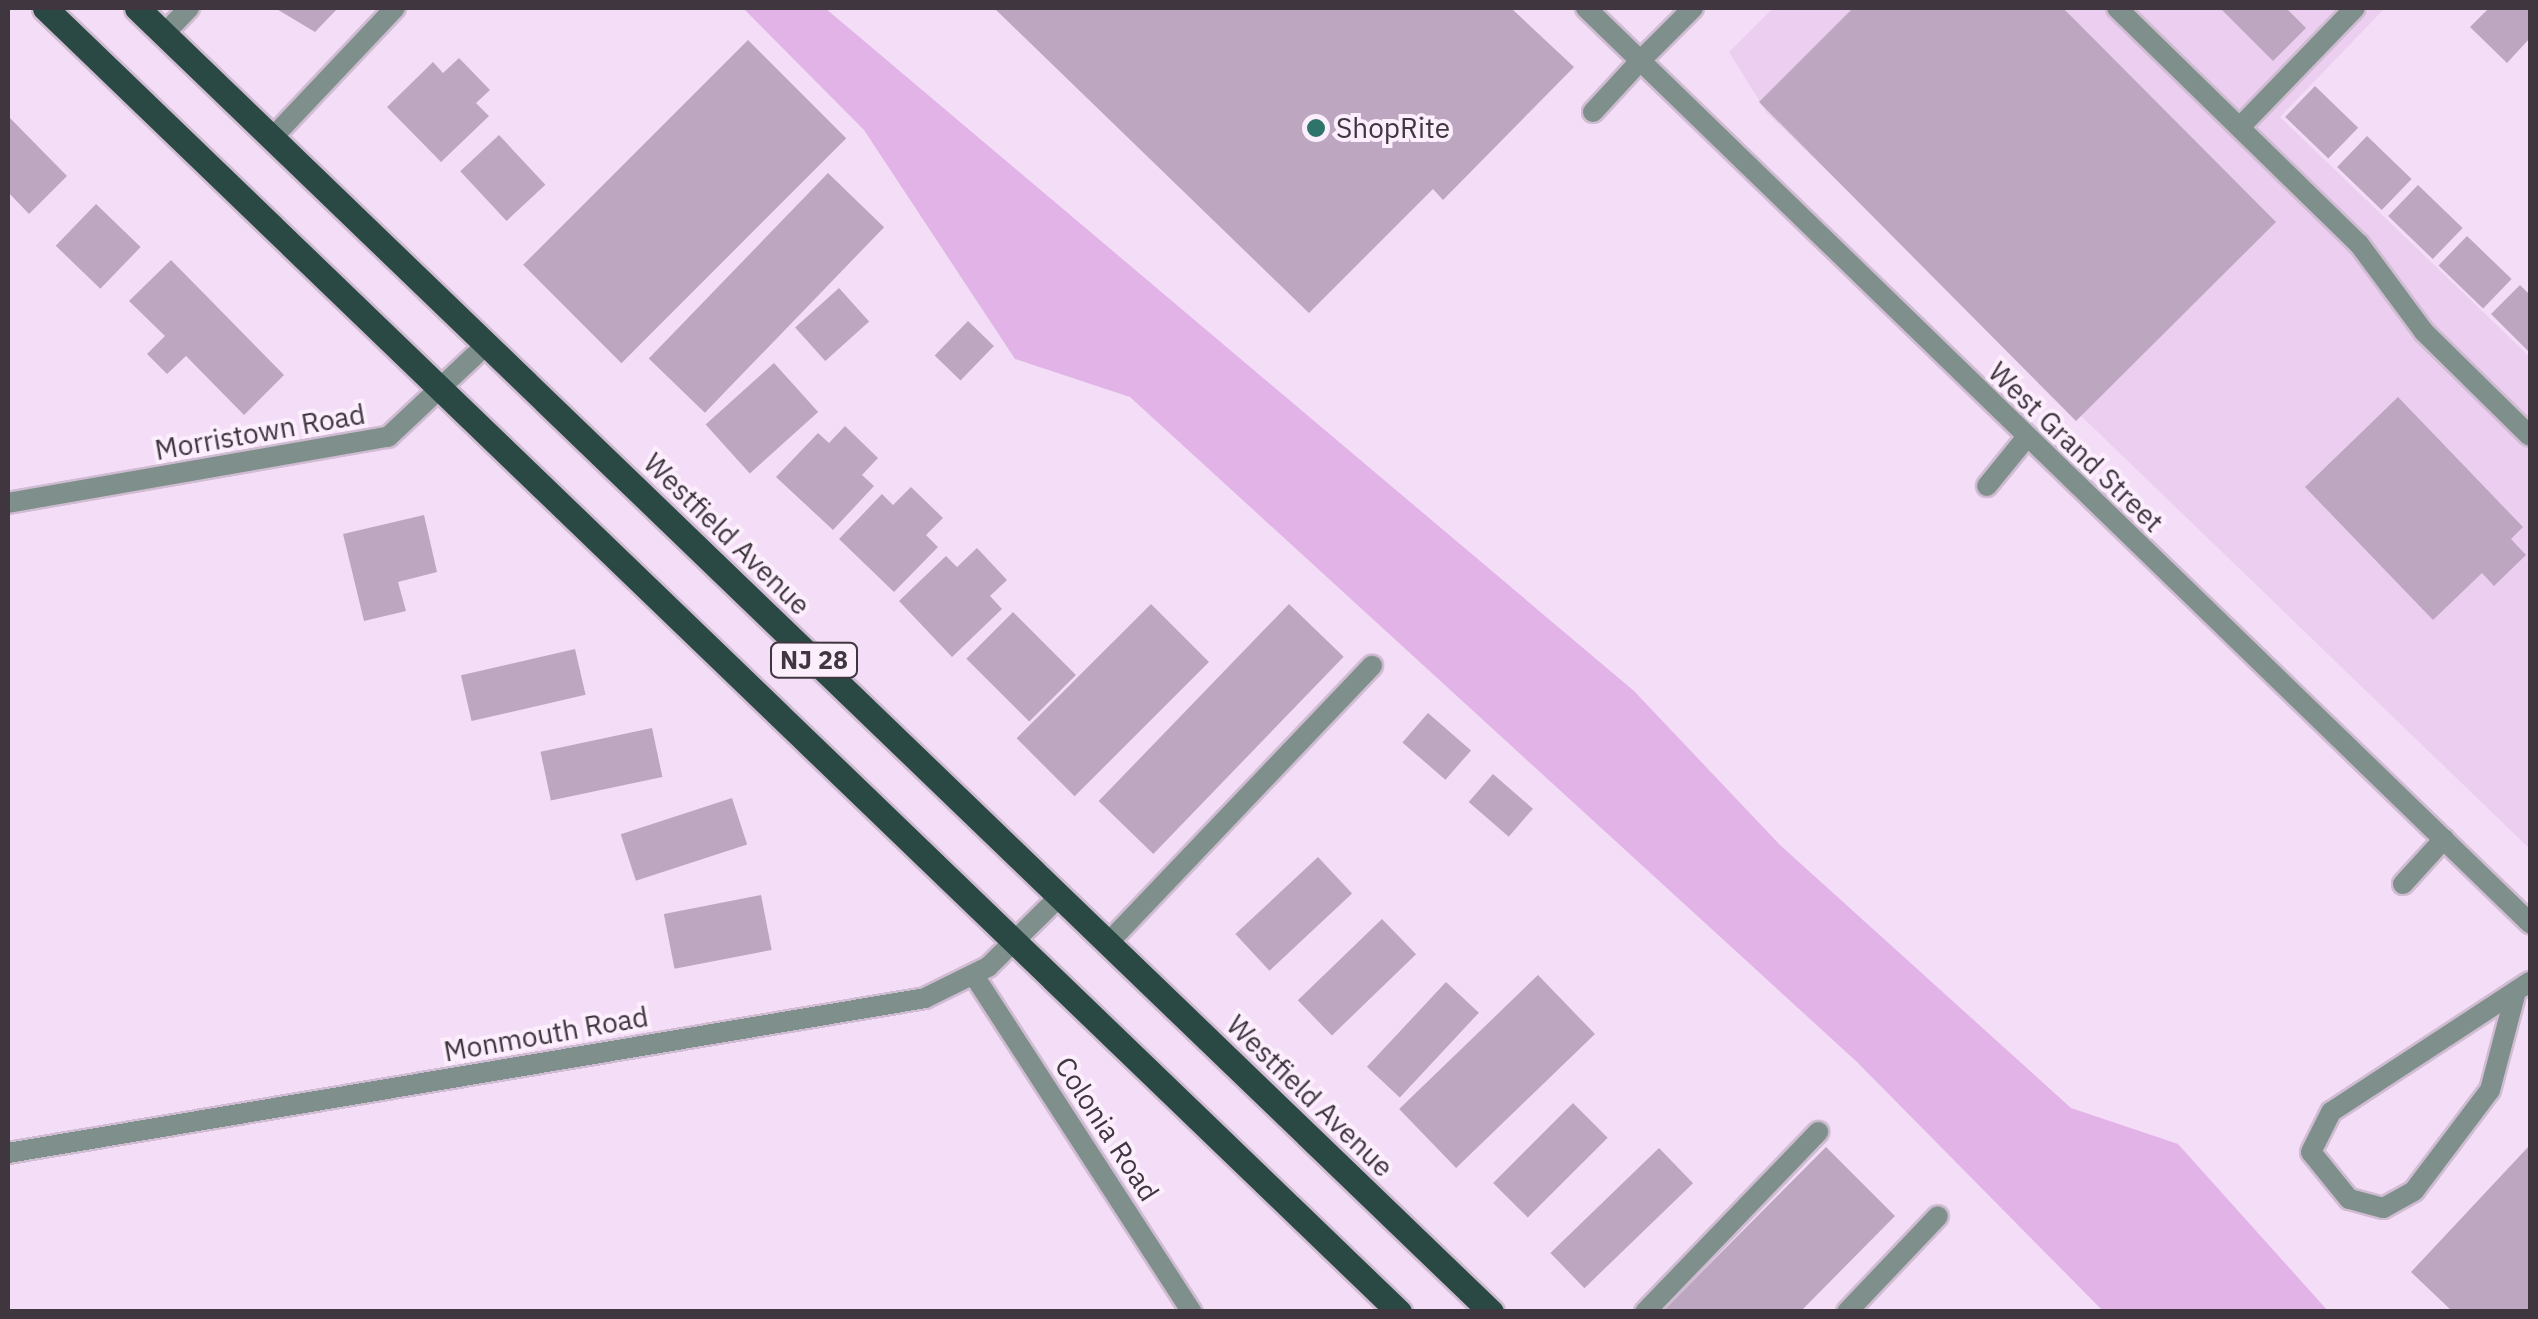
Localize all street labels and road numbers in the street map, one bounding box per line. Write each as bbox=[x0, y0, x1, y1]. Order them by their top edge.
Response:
street label: West Grand Street bbox=[1982, 355, 2170, 539]
street label: Morristown Road bbox=[152, 397, 368, 467]
street label: Westfield Avenue bbox=[637, 446, 817, 622]
road number: NJ 28 bbox=[769, 640, 859, 680]
street label: Monmouth Road bbox=[441, 999, 651, 1069]
street label: Westfield Avenue bbox=[1220, 1008, 1400, 1184]
street label: Colonia Road bbox=[1048, 1051, 1166, 1207]

